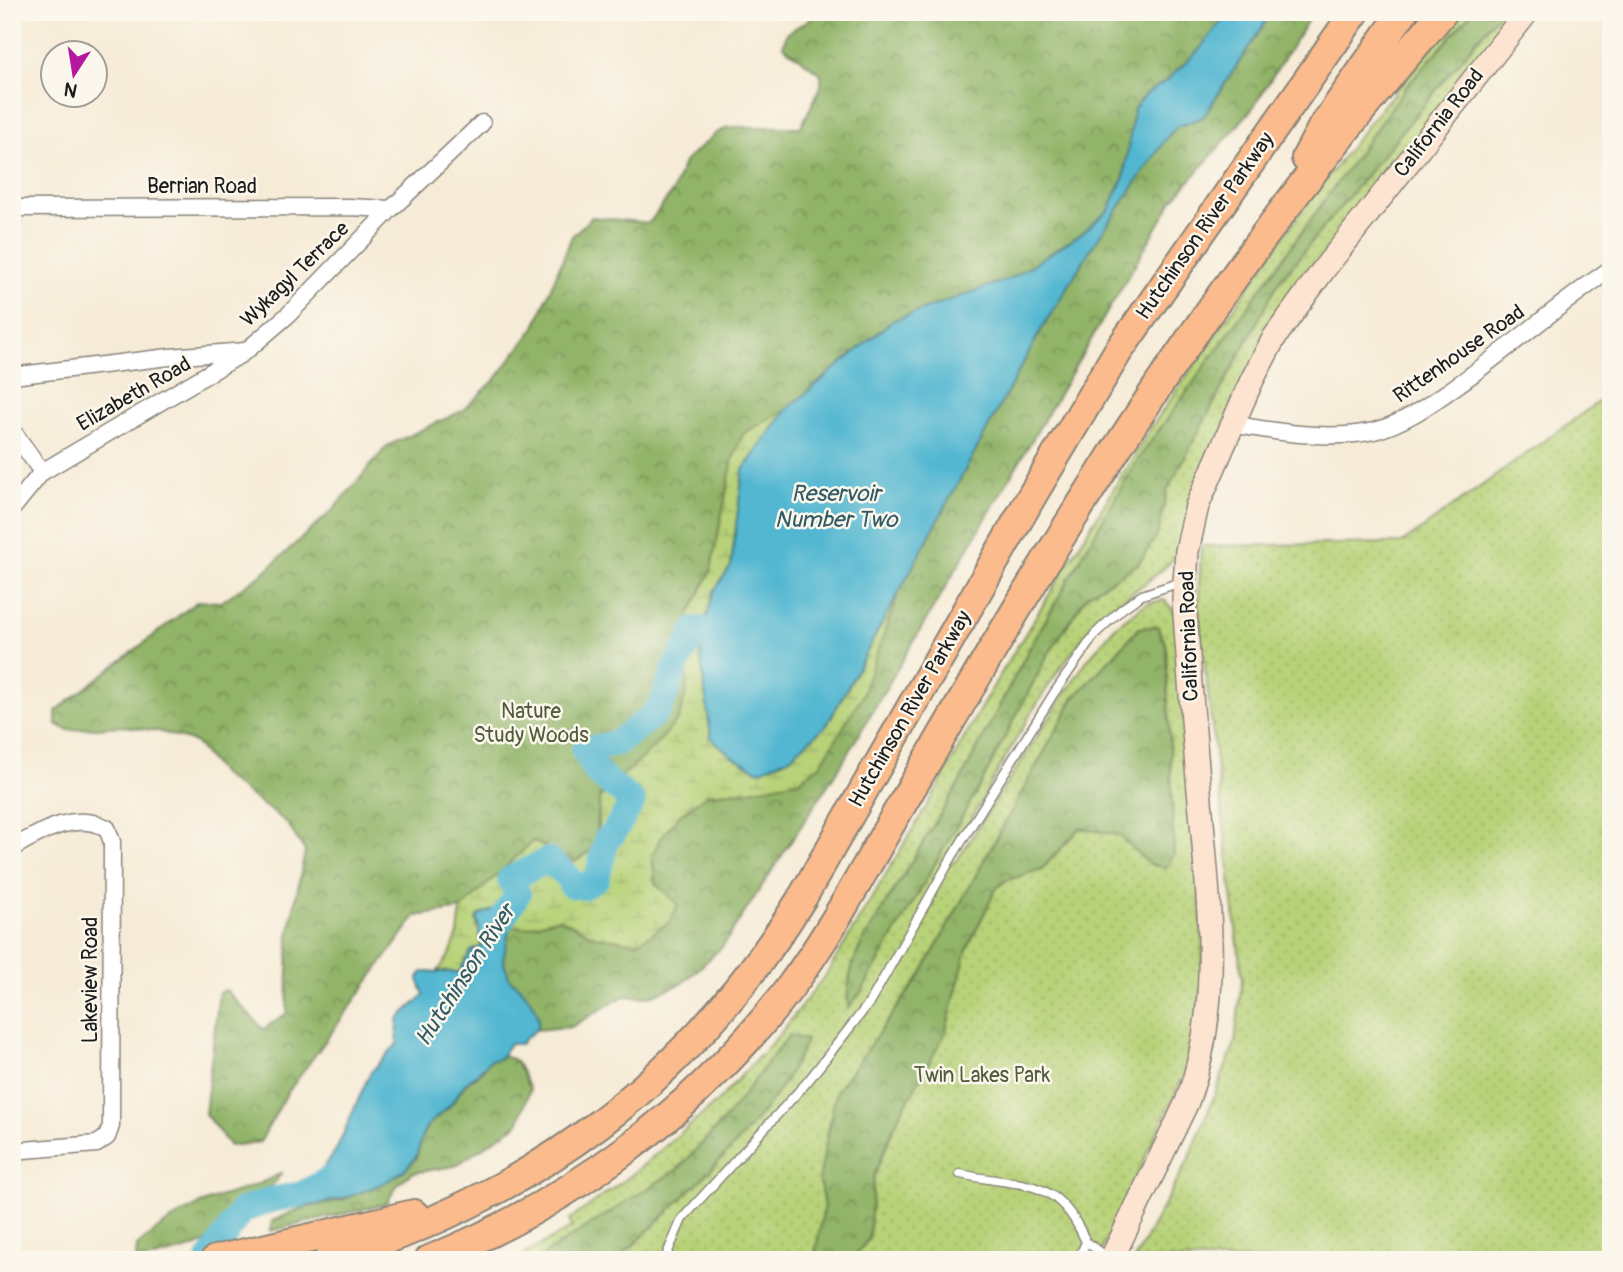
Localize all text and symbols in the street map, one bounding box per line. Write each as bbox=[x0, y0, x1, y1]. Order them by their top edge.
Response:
north arrow bbox=[38, 38, 108, 108]
street label: California Road bbox=[1388, 63, 1490, 183]
text: N bbox=[62, 77, 79, 103]
street label: Hutchinson River Parkway bbox=[1130, 127, 1280, 325]
street label: Berrian Road bbox=[147, 173, 257, 200]
street label: Wykagyl Terrace bbox=[235, 215, 356, 333]
street label: Rittenhouse Road bbox=[1388, 299, 1530, 409]
street label: Elizabeth Road bbox=[72, 350, 196, 438]
water label: Reservoir Number Two bbox=[775, 479, 899, 534]
street label: California Road bbox=[1173, 570, 1205, 702]
street label: Hutchinson River Parkway bbox=[843, 606, 977, 812]
park label: Nature Study Woods bbox=[473, 698, 589, 749]
water label: Hutchinson River bbox=[408, 896, 523, 1051]
street label: Lakeview Road bbox=[77, 917, 104, 1043]
park label: Twin Lakes Park bbox=[914, 1062, 1051, 1089]

